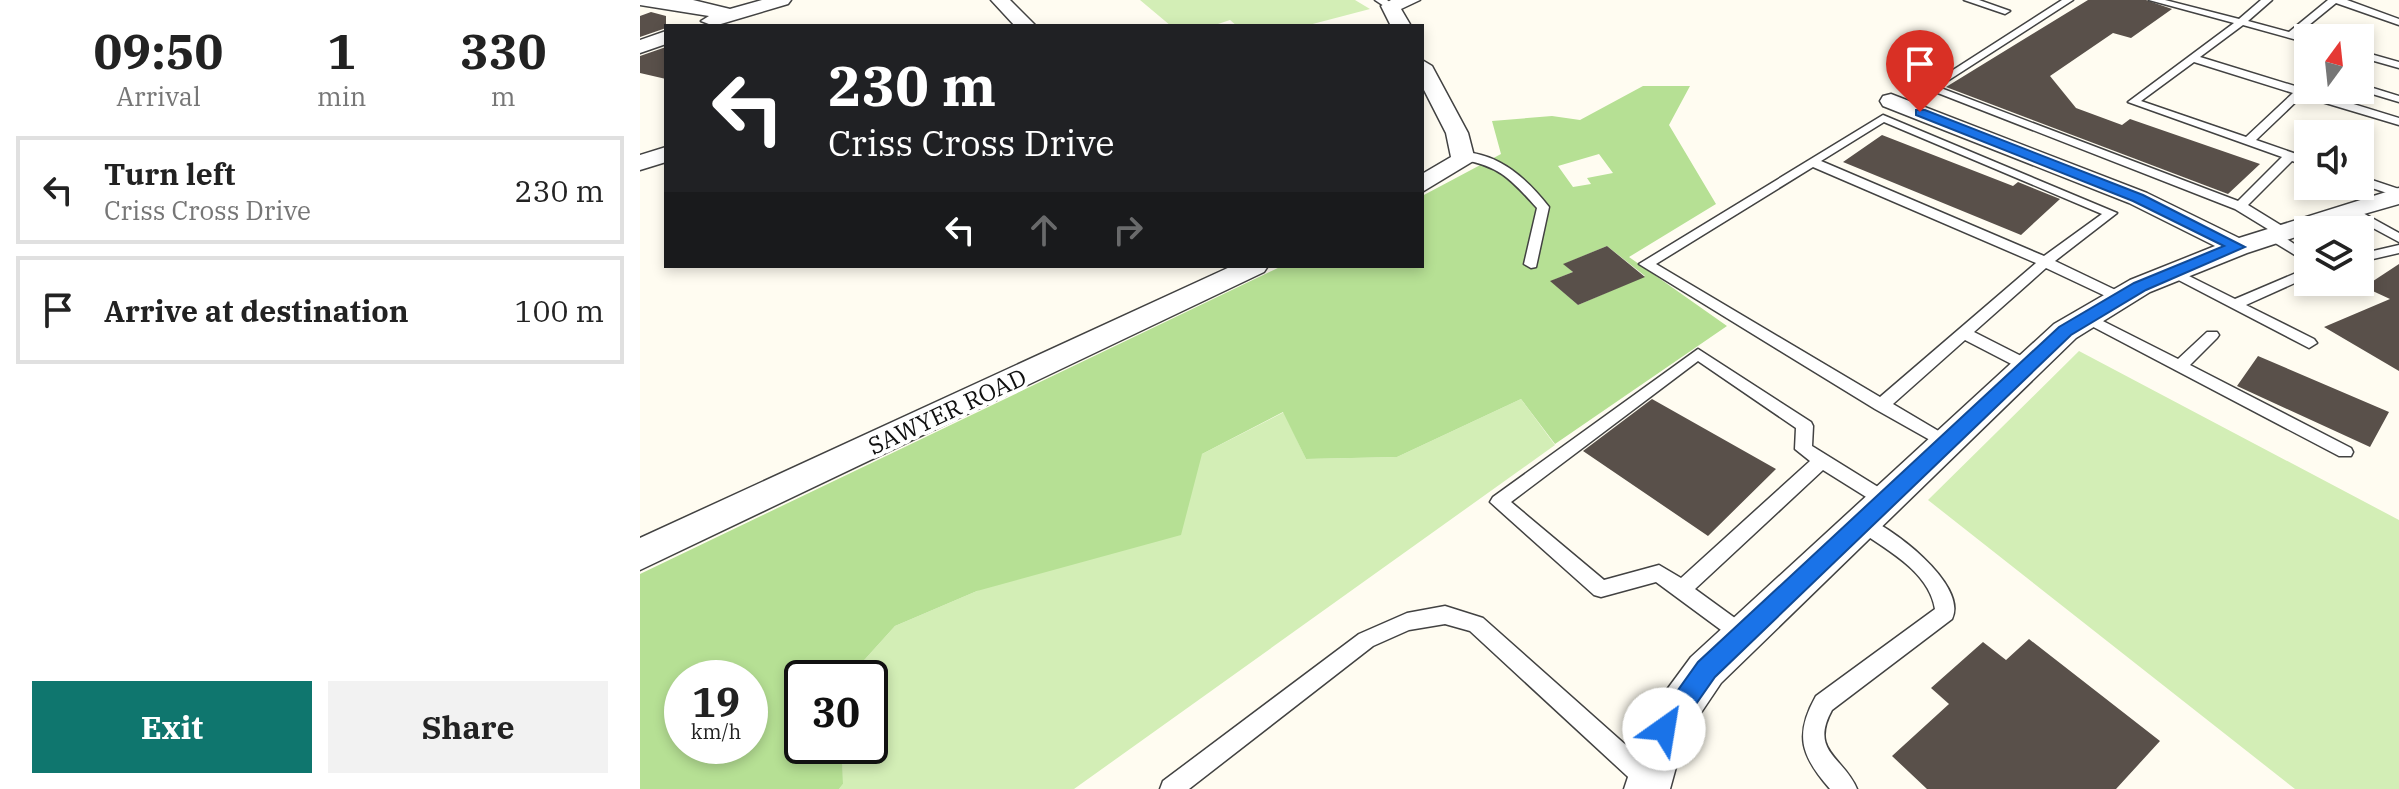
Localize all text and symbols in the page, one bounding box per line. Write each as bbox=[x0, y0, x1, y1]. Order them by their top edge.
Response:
text: 09:50 bbox=[94, 20, 223, 82]
text: 1 bbox=[327, 20, 356, 82]
text: 330 bbox=[460, 20, 546, 82]
north arrow bbox=[2294, 24, 2374, 104]
map controls bbox=[2294, 24, 2374, 296]
pin bbox=[1886, 30, 1954, 112]
icon: arrive bbox=[1898, 42, 1942, 86]
text: 230 m bbox=[828, 49, 996, 121]
icon: left bbox=[696, 56, 800, 160]
text: Arrival bbox=[116, 79, 201, 113]
text: min bbox=[317, 79, 366, 113]
text: m bbox=[491, 79, 516, 113]
text: Criss Cross Drive bbox=[828, 119, 1115, 166]
button: sound bbox=[2294, 120, 2374, 200]
text: Turn left bbox=[104, 154, 236, 193]
icon: left bbox=[36, 168, 80, 212]
text: 230 m bbox=[514, 171, 604, 210]
text: Criss Cross Drive bbox=[104, 193, 311, 227]
icon: left bbox=[938, 208, 982, 252]
icon: ahead bbox=[1022, 208, 1066, 252]
icon: right bbox=[1106, 208, 1150, 252]
button: layers bbox=[2294, 216, 2374, 296]
icon: arrive bbox=[36, 288, 80, 332]
text: Arrive at destination bbox=[104, 291, 409, 330]
text: 100 m bbox=[514, 291, 604, 330]
street label: SAWYER ROAD bbox=[863, 360, 1031, 462]
speed limit sign: 30 bbox=[784, 660, 888, 764]
text: 19 bbox=[692, 676, 740, 728]
button: Exit bbox=[32, 681, 312, 773]
button: Share bbox=[328, 681, 608, 773]
position arrow bbox=[1622, 687, 1706, 771]
text: km/h bbox=[691, 718, 741, 745]

